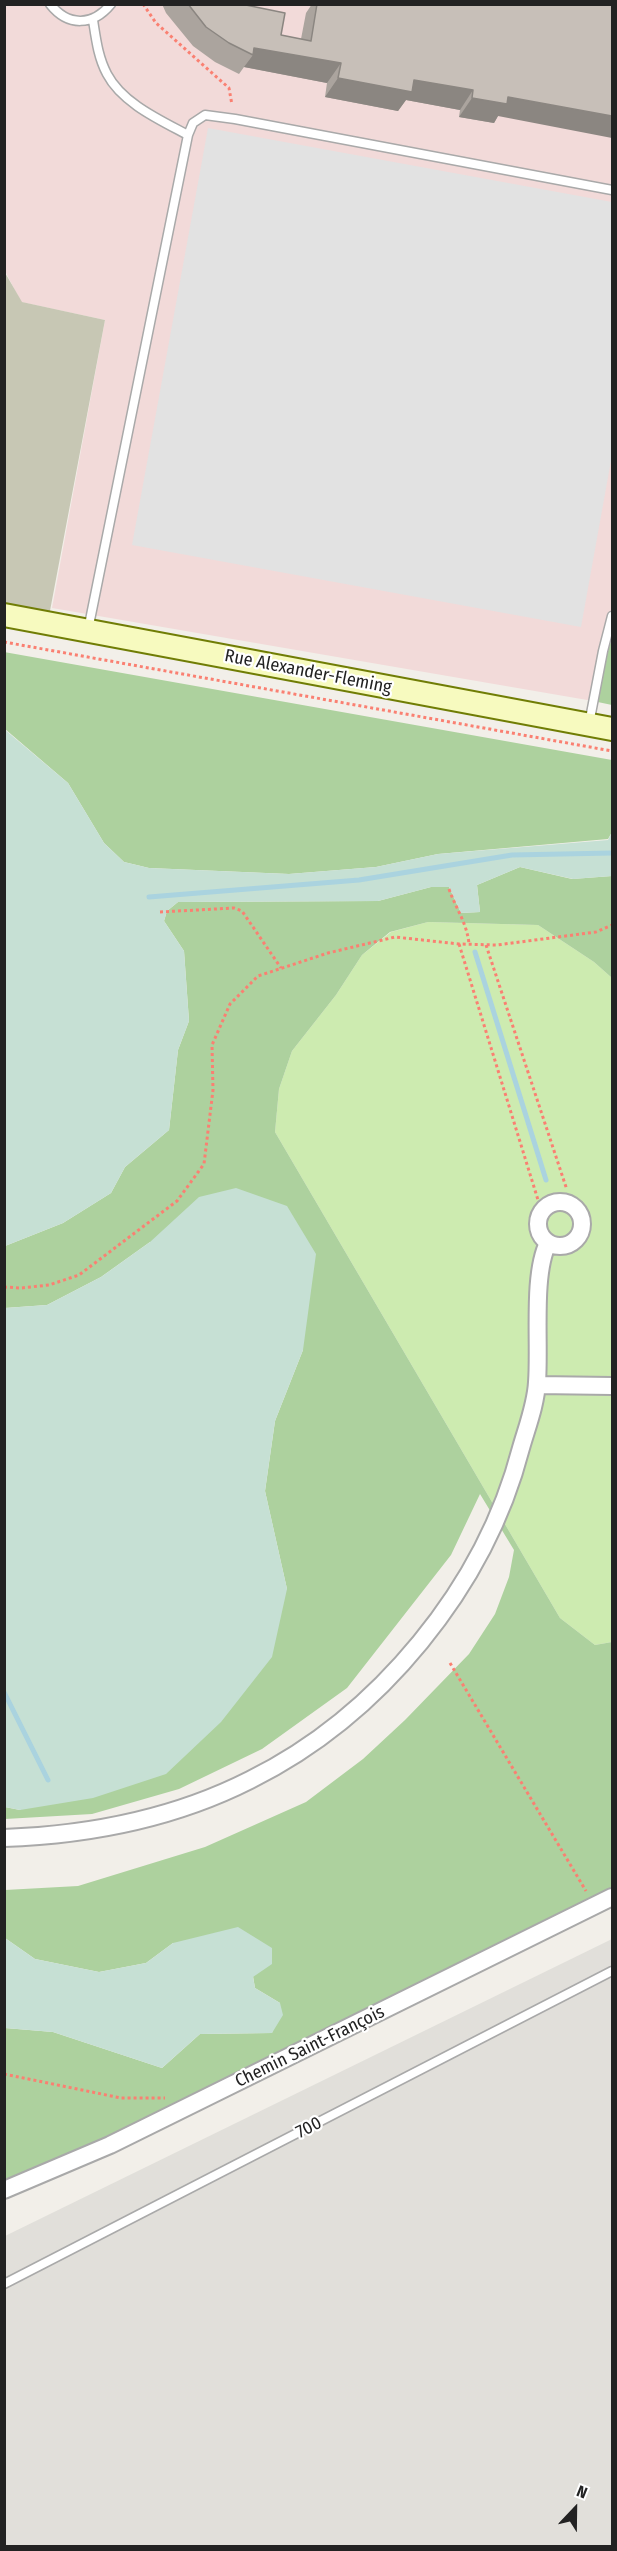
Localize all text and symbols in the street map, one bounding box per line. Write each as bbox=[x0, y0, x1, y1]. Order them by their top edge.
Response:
street label: Rue Alexander-Fleming bbox=[223, 645, 393, 699]
street label: Chemin Saint-François bbox=[232, 2001, 388, 2093]
street label: 700 bbox=[293, 2113, 325, 2143]
north arrow bbox=[545, 2479, 605, 2539]
text: N bbox=[574, 2481, 590, 2502]

